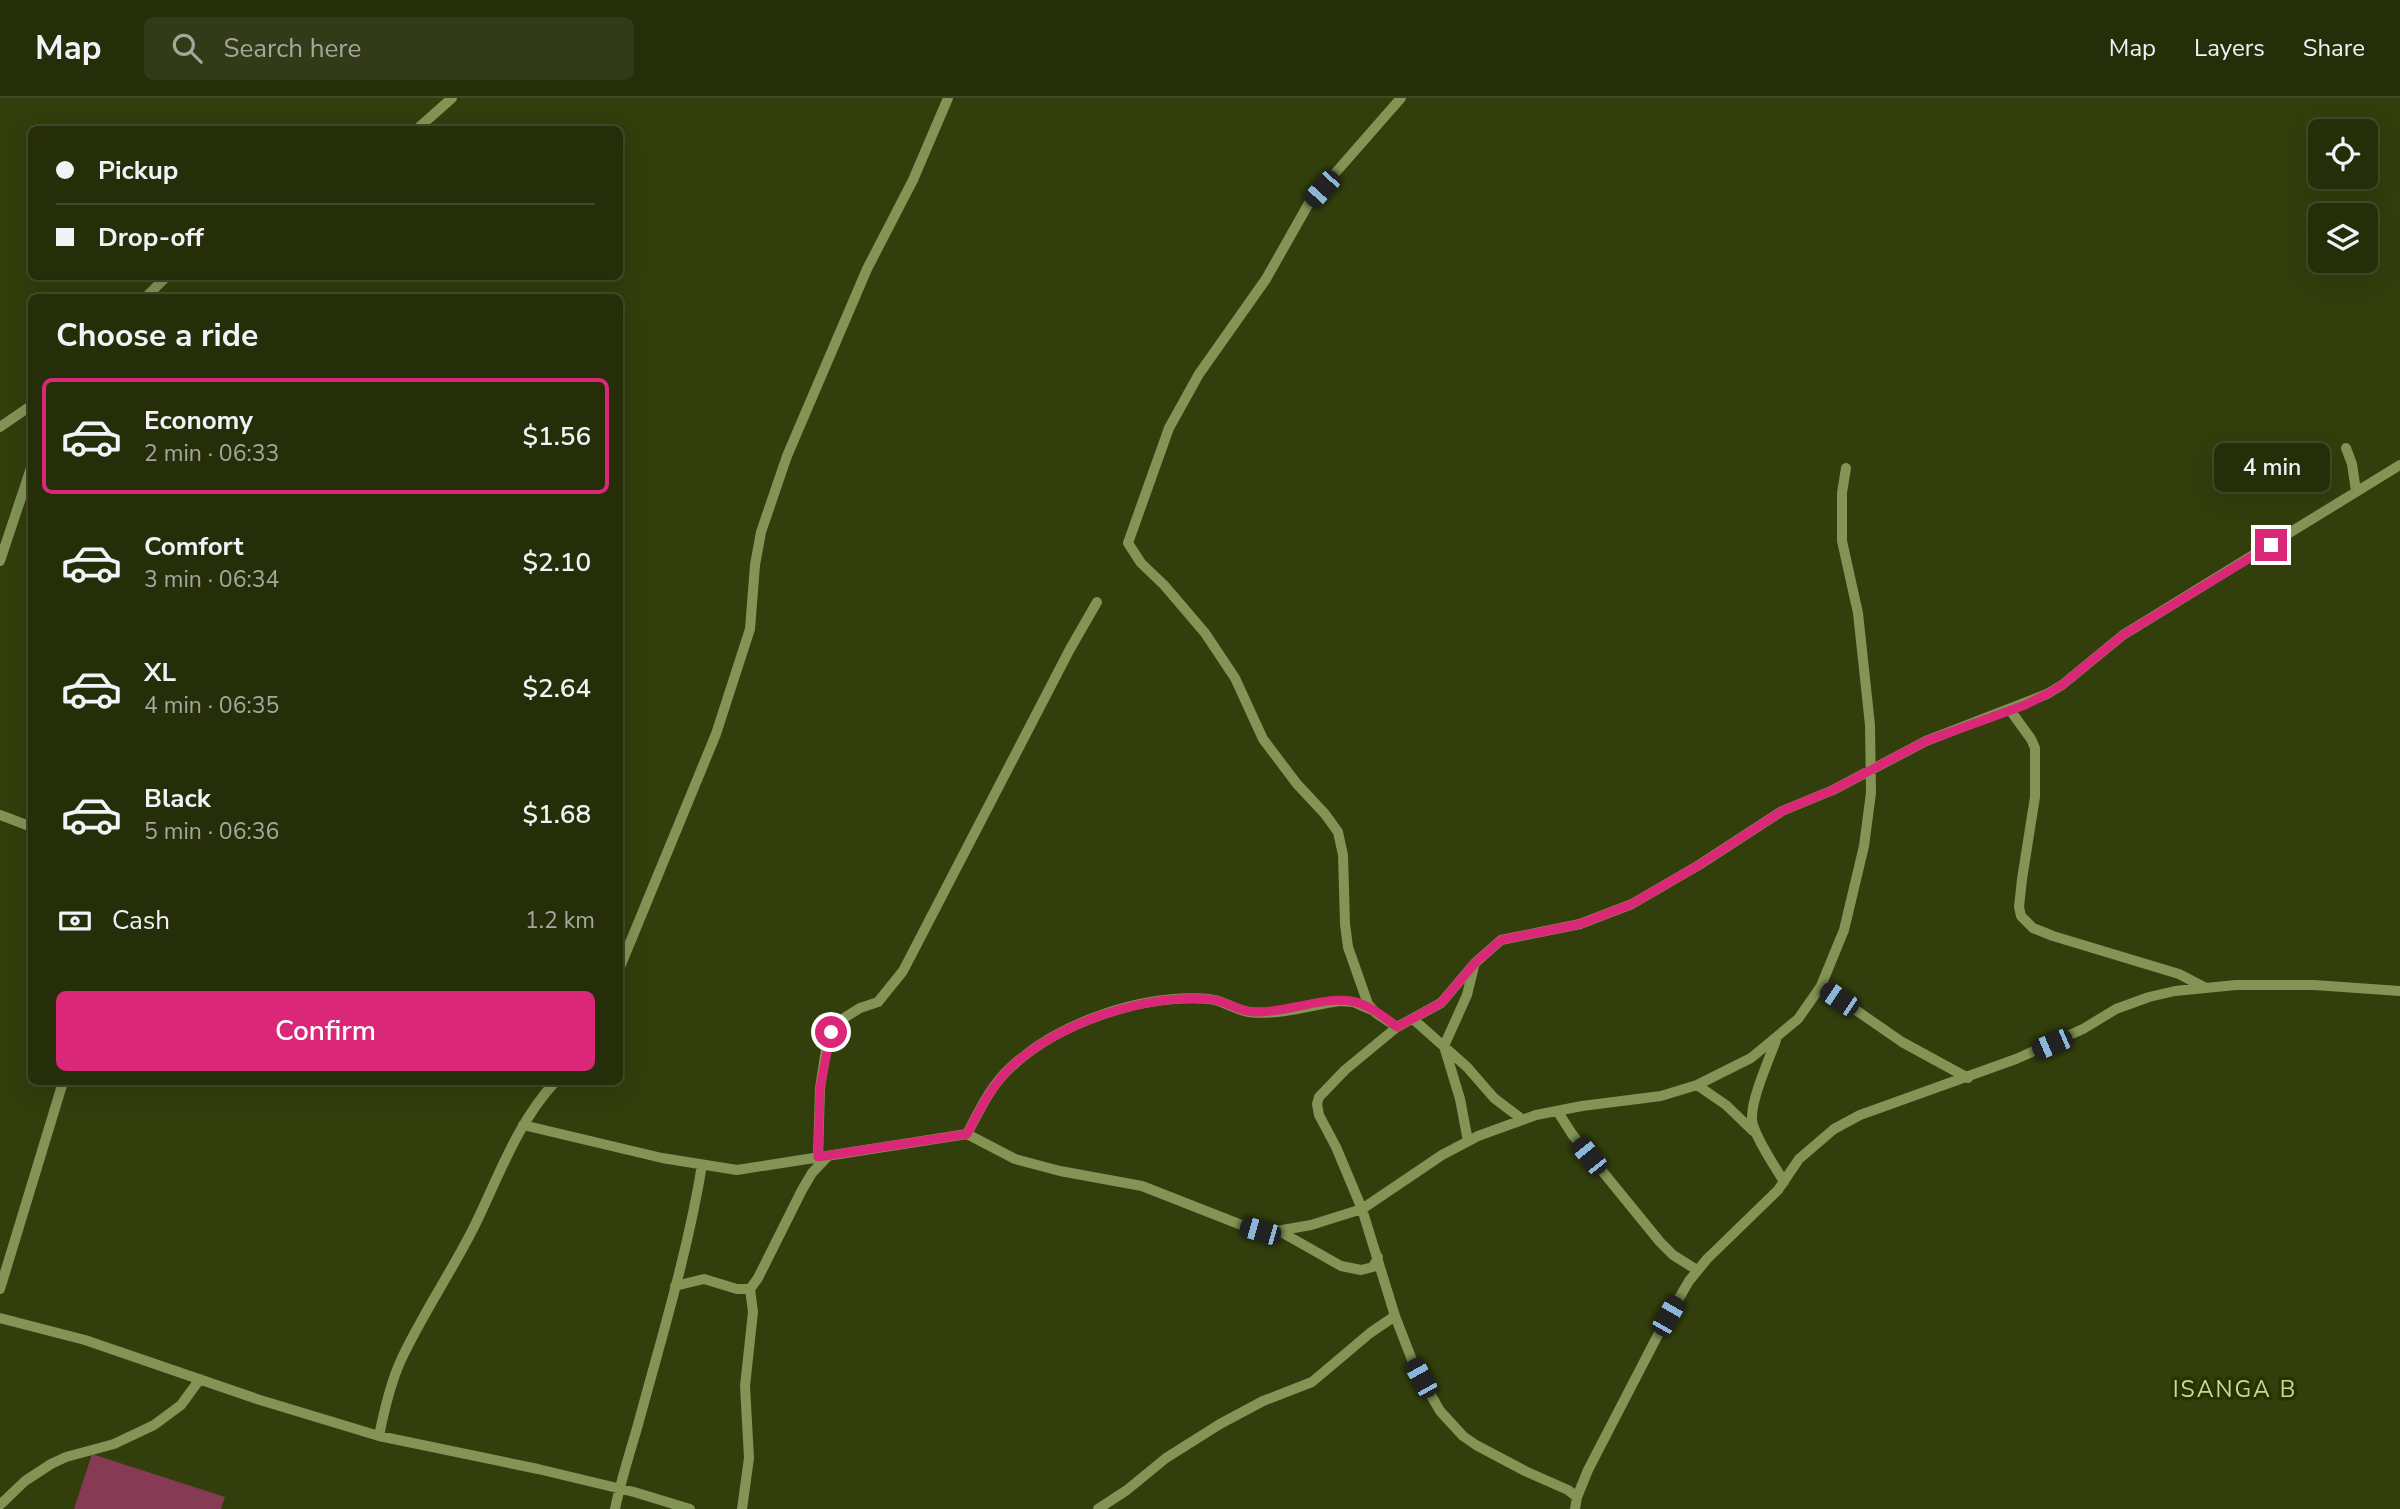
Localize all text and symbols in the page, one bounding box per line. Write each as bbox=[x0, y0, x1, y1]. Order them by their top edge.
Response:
search box bbox=[144, 17, 634, 80]
text: Map bbox=[35, 26, 102, 71]
icon: search bbox=[168, 29, 206, 67]
text: Search here bbox=[224, 31, 361, 66]
text: Map bbox=[2109, 32, 2156, 64]
text: Layers bbox=[2194, 32, 2265, 64]
text: Share bbox=[2303, 32, 2365, 64]
map controls bbox=[2308, 119, 2378, 273]
button: locate bbox=[2308, 119, 2378, 189]
text: Pickup bbox=[98, 153, 178, 188]
car bbox=[1301, 166, 1344, 212]
button: layers bbox=[2308, 203, 2378, 273]
text: Drop-off bbox=[98, 220, 204, 255]
text: Choose a ride bbox=[56, 314, 258, 357]
text: Economy bbox=[144, 403, 253, 438]
icon: car bbox=[60, 405, 123, 468]
text: $1.56 bbox=[522, 419, 591, 454]
text: 2 min · 06:33 bbox=[144, 438, 279, 469]
callout: 4 min bbox=[2213, 444, 2329, 492]
text: 4 min bbox=[2243, 452, 2301, 483]
text: Comfort bbox=[144, 529, 244, 564]
route end bbox=[2255, 529, 2287, 561]
icon: car bbox=[60, 531, 123, 594]
text: $2.10 bbox=[522, 545, 591, 580]
text: 3 min · 06:34 bbox=[144, 564, 279, 595]
text: XL bbox=[144, 655, 176, 690]
icon: car bbox=[60, 657, 123, 720]
text: $2.64 bbox=[522, 671, 591, 706]
text: 4 min · 06:35 bbox=[144, 690, 279, 721]
text: Black bbox=[144, 781, 211, 816]
icon: car bbox=[60, 783, 123, 846]
text: $1.68 bbox=[522, 797, 591, 832]
text: 5 min · 06:36 bbox=[144, 816, 279, 847]
icon: cash bbox=[56, 902, 94, 940]
text: Cash bbox=[112, 903, 170, 938]
text: 1.2 km bbox=[525, 905, 595, 936]
car bbox=[1816, 979, 1863, 1019]
button: Confirm bbox=[56, 991, 595, 1071]
route start bbox=[815, 1016, 847, 1048]
car bbox=[2029, 1026, 2076, 1062]
car bbox=[1568, 1133, 1611, 1179]
car bbox=[1237, 1215, 1284, 1247]
car bbox=[1649, 1293, 1688, 1339]
car bbox=[1402, 1355, 1441, 1401]
district label: ISANGA B bbox=[2173, 1374, 2297, 1405]

